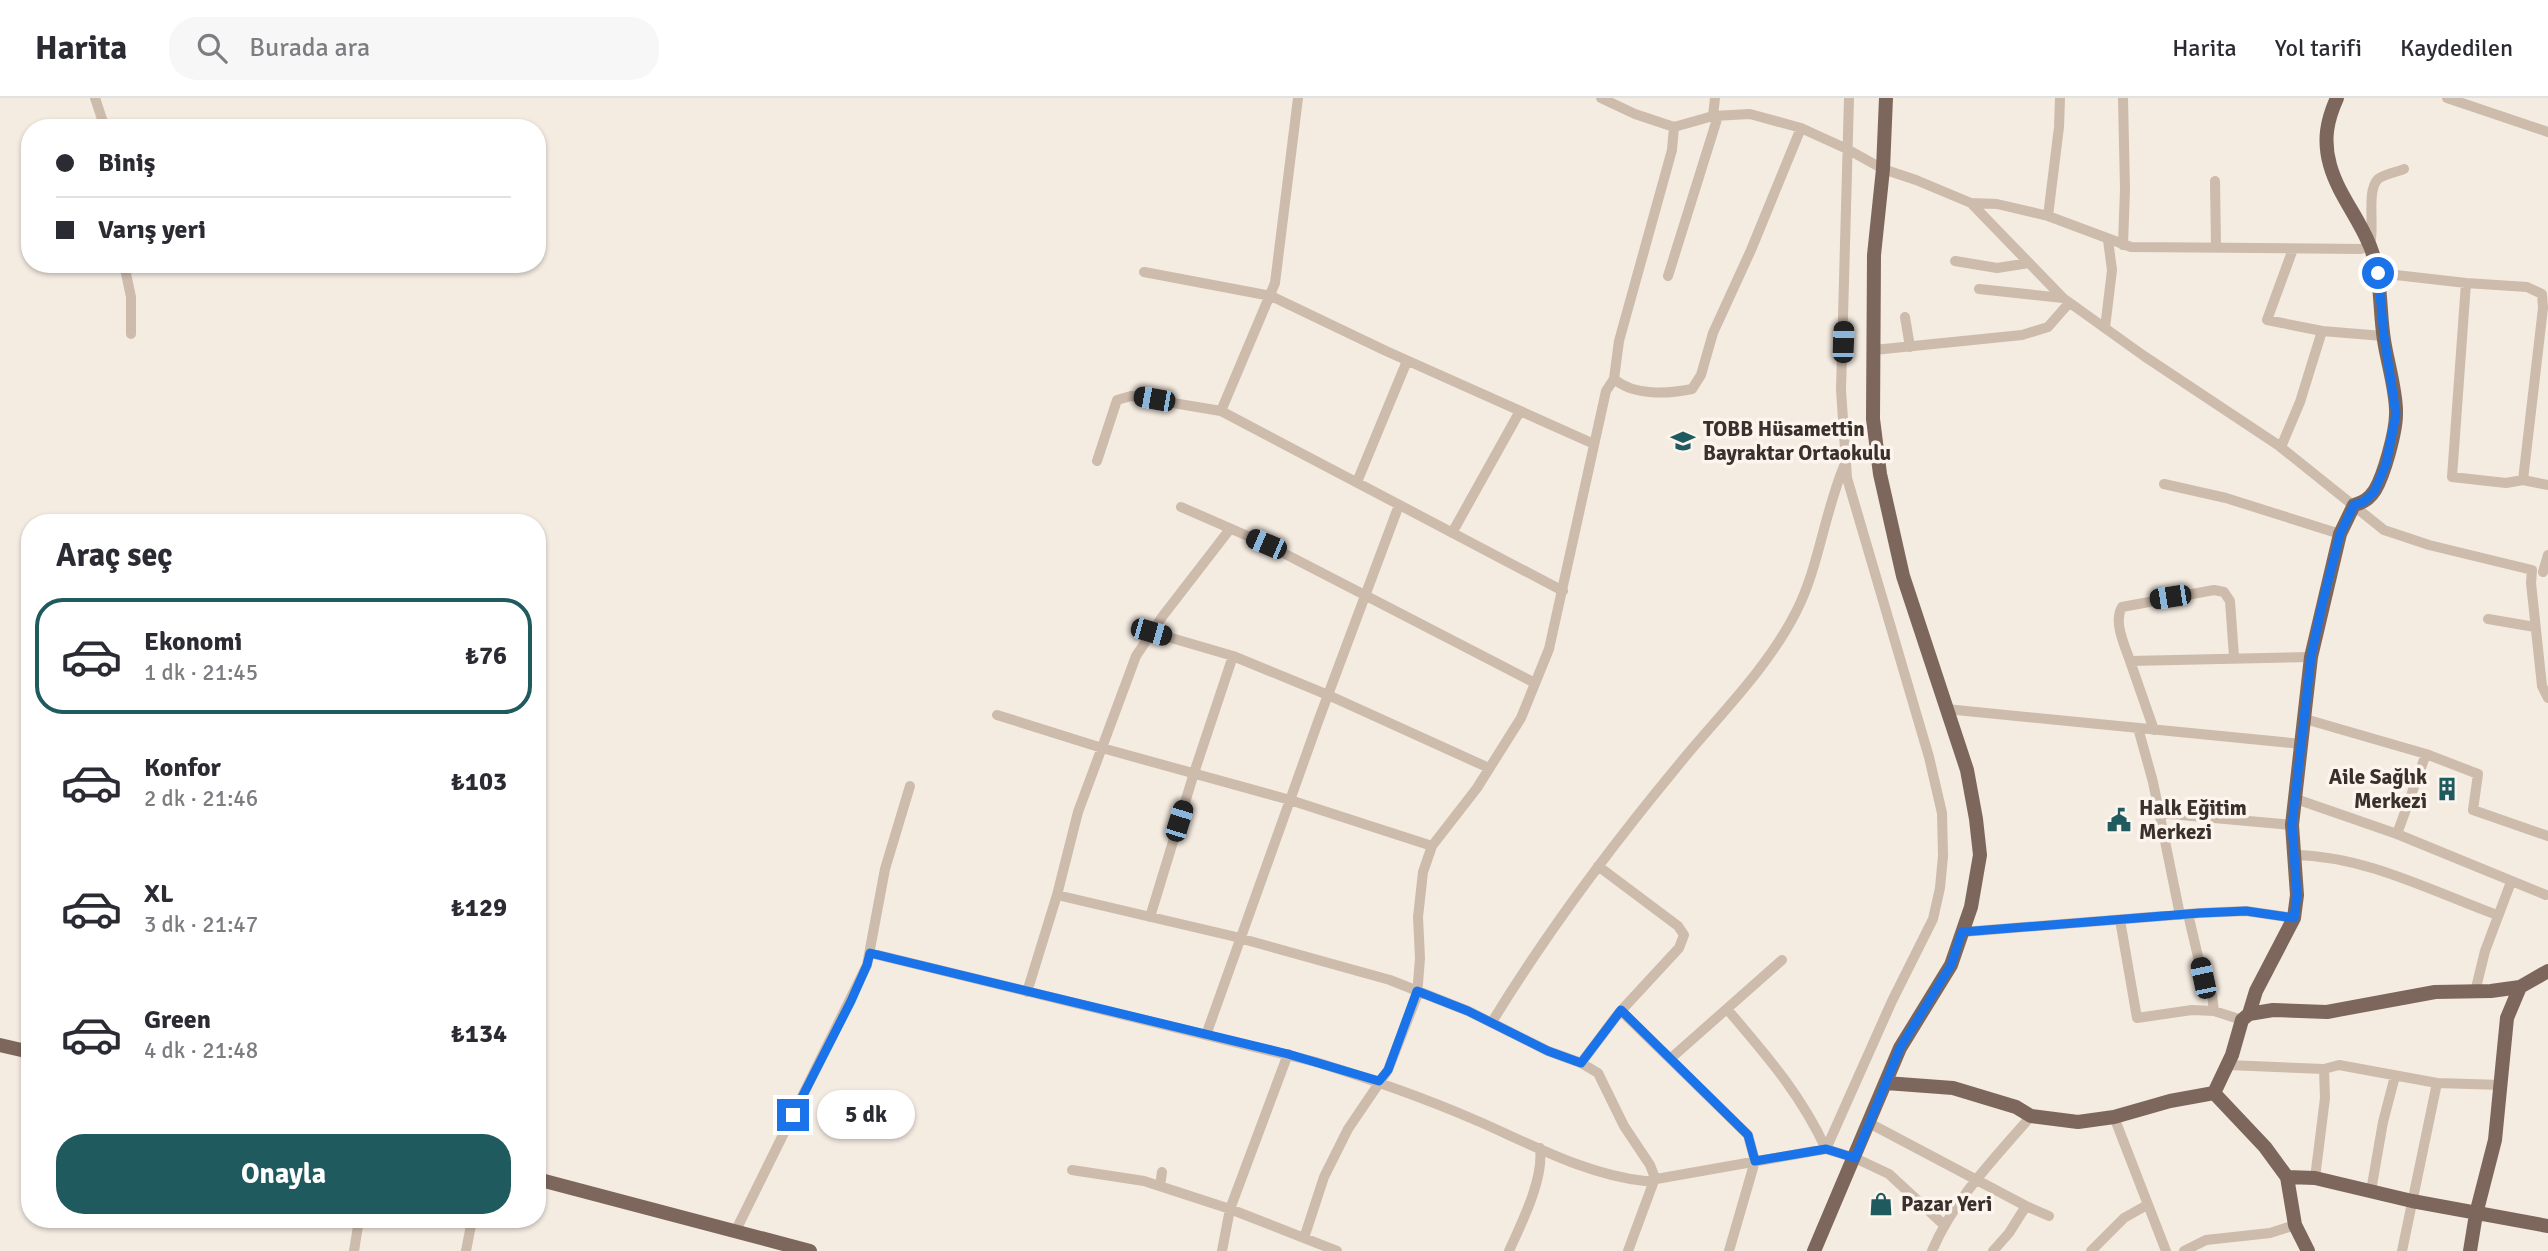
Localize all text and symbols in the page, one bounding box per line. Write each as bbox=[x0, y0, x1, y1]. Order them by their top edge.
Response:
search box bbox=[169, 17, 659, 80]
text: Harita bbox=[35, 28, 127, 69]
icon: search bbox=[193, 29, 231, 67]
text: Burada ara bbox=[249, 32, 370, 64]
text: Harita bbox=[2172, 33, 2237, 63]
text: Yol tarifi bbox=[2275, 33, 2362, 63]
text: Kaydedilen bbox=[2400, 33, 2513, 63]
text: Biniş bbox=[98, 147, 155, 179]
text: Varış yeri bbox=[98, 214, 206, 246]
route start bbox=[2362, 257, 2394, 289]
car bbox=[1832, 321, 1855, 363]
car bbox=[1132, 385, 1177, 413]
place label: TOBB Hüsamettin Bayraktar Ortaokulu bbox=[1703, 416, 1891, 466]
school or university icon: TOBB Hüsamettin Bayraktar Ortaokulu bbox=[1669, 427, 1697, 455]
car bbox=[1243, 526, 1290, 562]
text: Araç seç bbox=[56, 536, 173, 575]
car bbox=[2148, 583, 2193, 611]
car bbox=[1128, 616, 1175, 648]
icon: car bbox=[60, 625, 123, 688]
text: Ekonomi bbox=[144, 626, 242, 658]
text: ₺76 bbox=[465, 640, 507, 672]
text: 1 dk · 21:45 bbox=[144, 658, 258, 687]
icon: car bbox=[60, 751, 123, 814]
text: Konfor bbox=[144, 752, 221, 784]
place label: Aile Sağlık Merkezi bbox=[2329, 764, 2427, 814]
text: ₺103 bbox=[451, 766, 507, 798]
building icon: Aile Sağlık Merkezi bbox=[2433, 775, 2461, 803]
text: 2 dk · 21:46 bbox=[144, 784, 258, 813]
place label: Halk Eğitim Merkezi bbox=[2139, 795, 2247, 845]
car bbox=[1163, 798, 1196, 844]
public building icon: Halk Eğitim Merkezi bbox=[2105, 806, 2133, 834]
icon: car bbox=[60, 877, 123, 940]
text: XL bbox=[144, 878, 174, 910]
text: ₺129 bbox=[451, 892, 507, 924]
text: 3 dk · 21:47 bbox=[144, 910, 258, 939]
car bbox=[2189, 955, 2218, 1001]
icon: car bbox=[60, 1003, 123, 1066]
text: Green bbox=[144, 1004, 211, 1036]
text: ₺134 bbox=[451, 1018, 507, 1050]
text: 4 dk · 21:48 bbox=[144, 1036, 258, 1065]
callout: 5 dk bbox=[818, 1090, 916, 1140]
route end bbox=[777, 1099, 809, 1131]
text: 5 dk bbox=[845, 1100, 887, 1129]
button: Onayla bbox=[56, 1134, 511, 1214]
shop icon: Pazar Yeri bbox=[1867, 1190, 1895, 1218]
place label: Pazar Yeri bbox=[1901, 1191, 1992, 1217]

